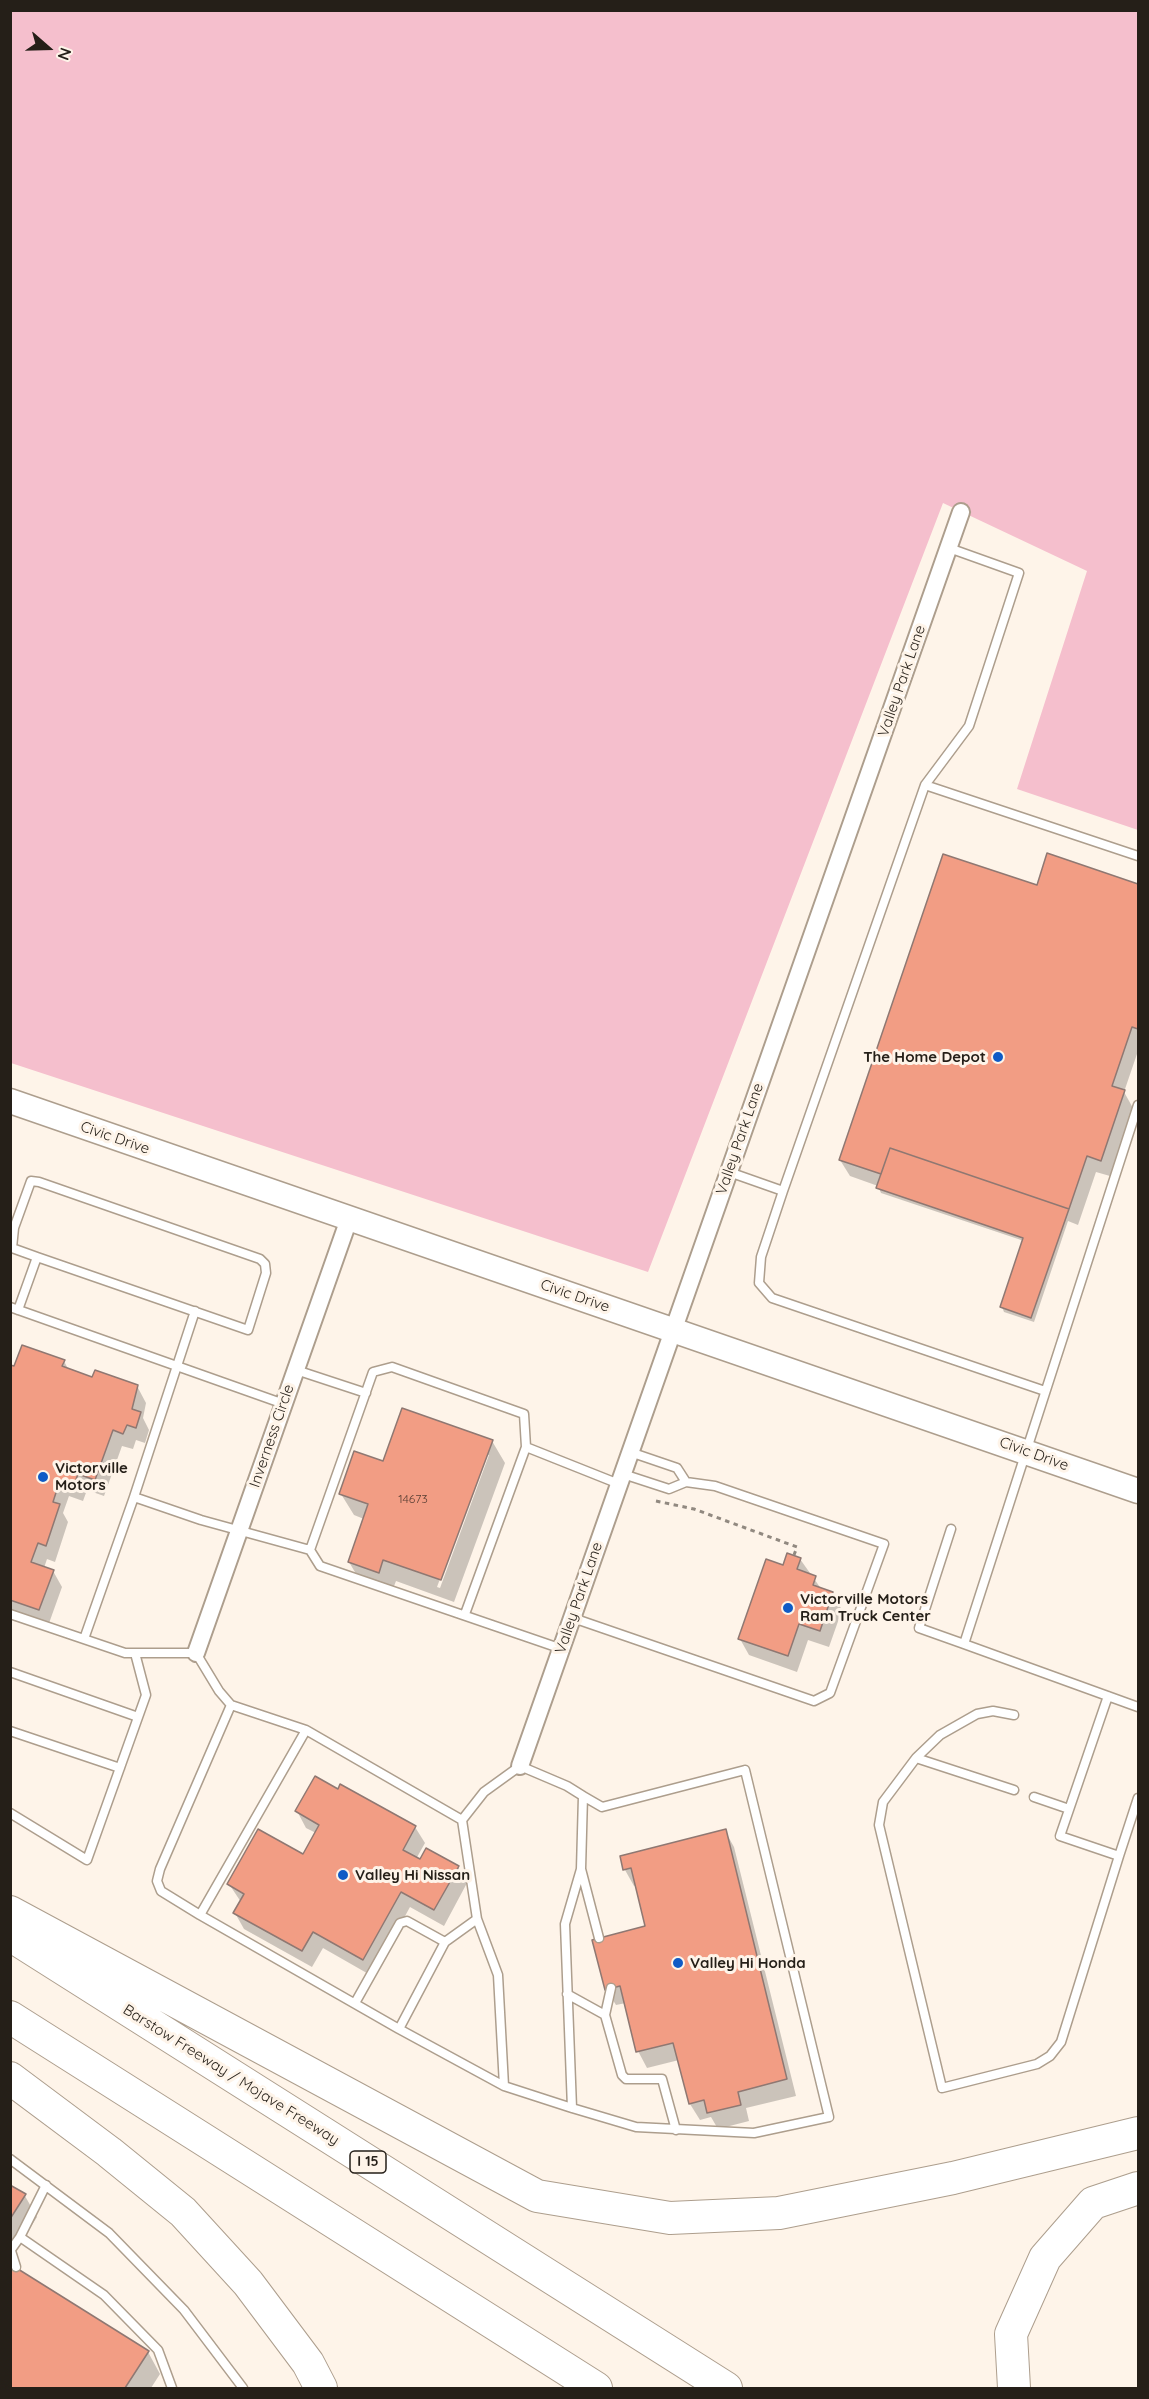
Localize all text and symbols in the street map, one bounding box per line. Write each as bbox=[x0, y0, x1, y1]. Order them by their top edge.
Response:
north arrow bbox=[18, 18, 78, 78]
text: N bbox=[54, 45, 76, 63]
street label: Valley Park Lane bbox=[874, 623, 930, 739]
place label: The Home Depot bbox=[863, 1048, 986, 1066]
marker: The Home Depot bbox=[991, 1050, 1005, 1064]
street label: Valley Park Lane bbox=[712, 1081, 768, 1197]
street label: Civic Drive bbox=[78, 1118, 152, 1158]
street label: Civic Drive bbox=[538, 1276, 612, 1316]
street label: Inverness Circle bbox=[246, 1382, 298, 1490]
street label: Civic Drive bbox=[997, 1433, 1071, 1475]
place label: Victorville Motors bbox=[55, 1459, 128, 1494]
marker: Victorville Motors bbox=[36, 1470, 50, 1484]
house number: 14673 bbox=[398, 1492, 428, 1506]
street label: Valley Park Lane bbox=[551, 1540, 607, 1656]
place label: Victorville Motors Ram Truck Center bbox=[800, 1590, 931, 1625]
marker: Victorville Motors Ram Truck Center bbox=[781, 1601, 795, 1615]
place label: Valley Hi Nissan bbox=[355, 1866, 470, 1884]
marker: Valley Hi Nissan bbox=[336, 1868, 350, 1882]
place label: Valley Hi Honda bbox=[690, 1954, 806, 1972]
marker: Valley Hi Honda bbox=[671, 1956, 685, 1970]
street label: Barstow Freeway / Mojave Freeway bbox=[120, 2001, 342, 2149]
road number: I 15 bbox=[350, 2151, 386, 2173]

